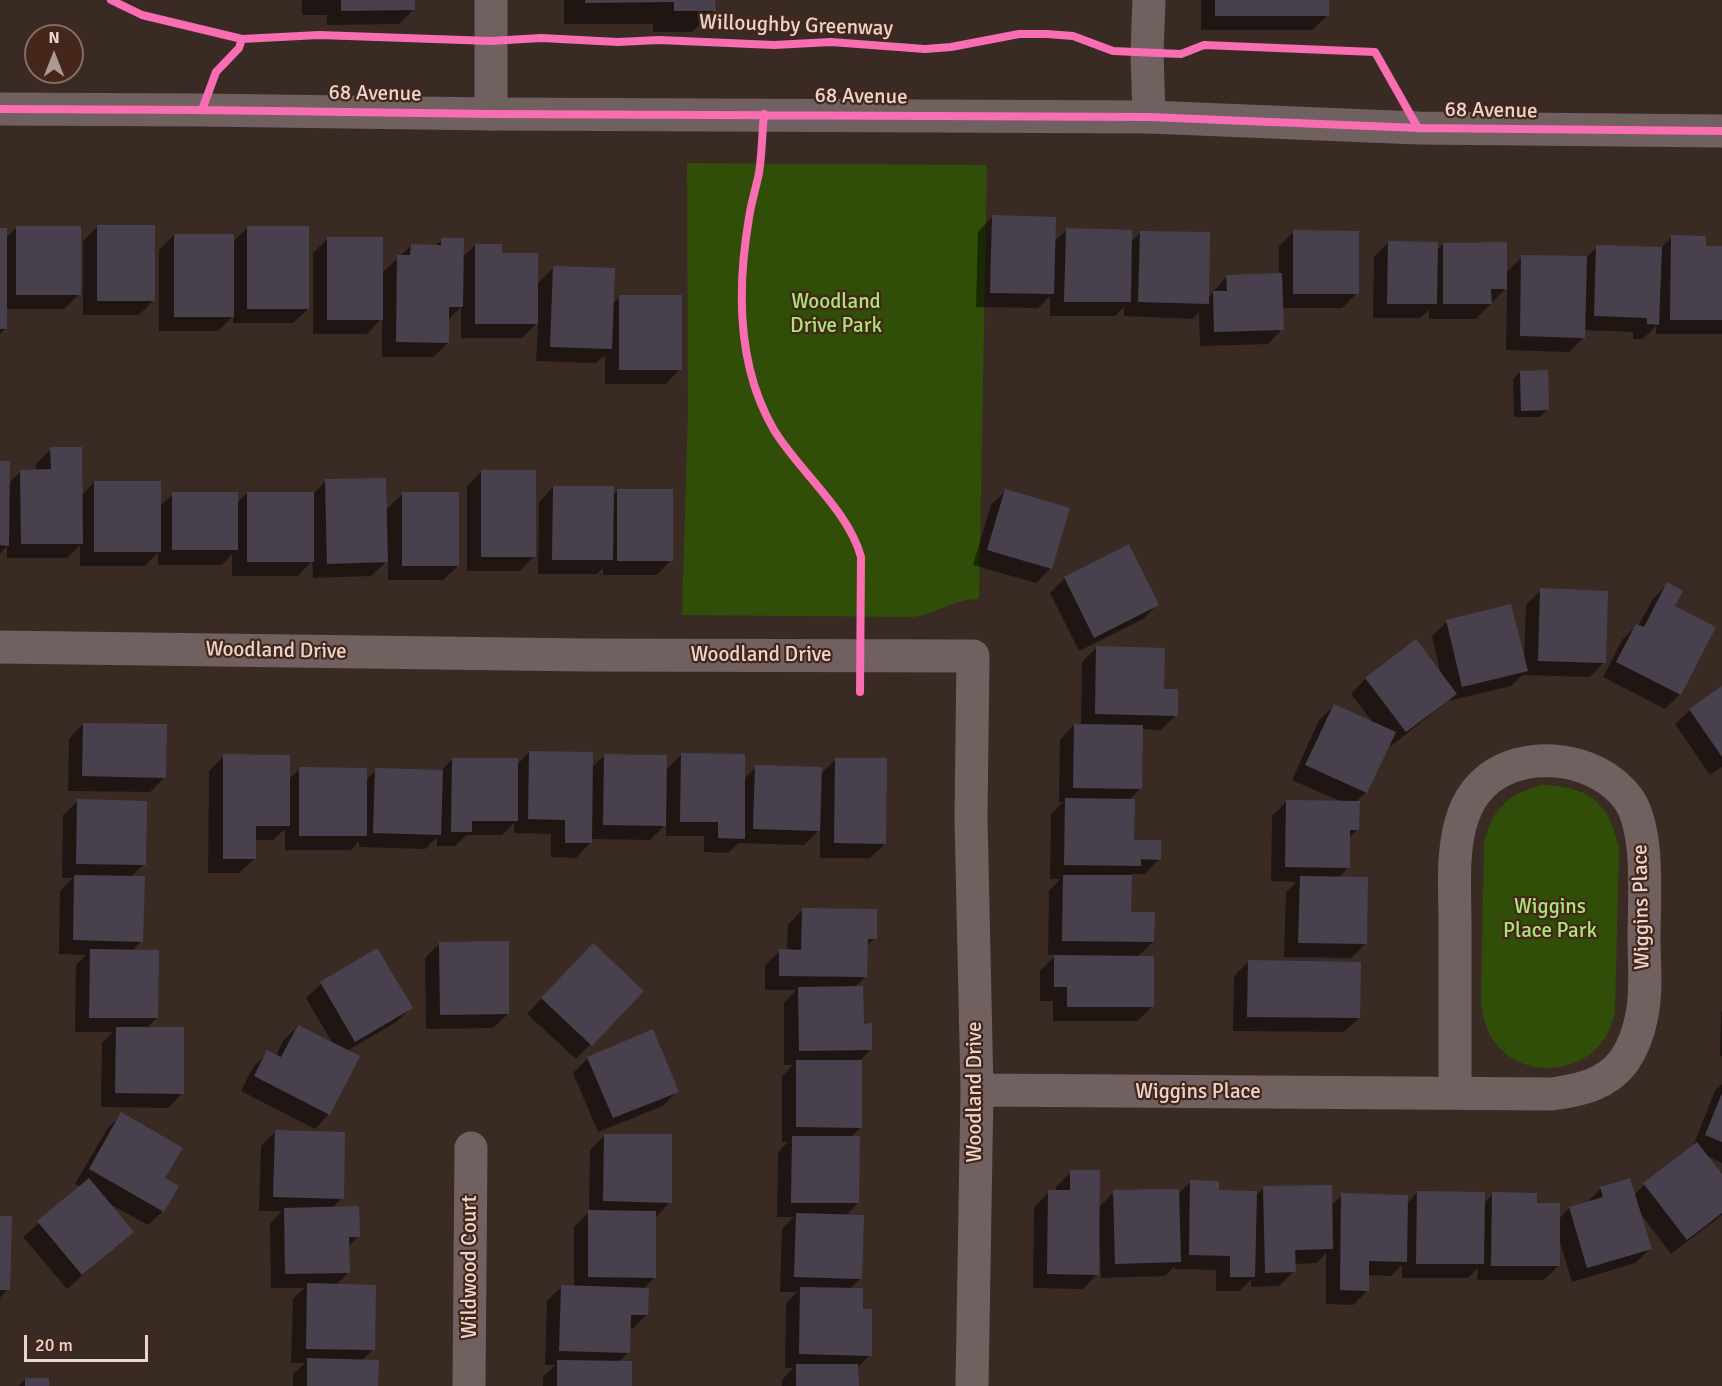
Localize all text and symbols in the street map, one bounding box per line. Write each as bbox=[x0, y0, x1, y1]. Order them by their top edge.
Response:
street label: Willoughby Greenway bbox=[699, 10, 893, 42]
north arrow bbox=[24, 24, 84, 84]
text: N bbox=[48, 28, 60, 48]
street label: 68 Avenue bbox=[328, 81, 422, 107]
street label: 68 Avenue bbox=[814, 84, 908, 110]
street label: 68 Avenue bbox=[1444, 98, 1538, 124]
park label: Woodland Drive Park bbox=[790, 289, 882, 339]
street label: Woodland Drive bbox=[205, 637, 347, 665]
street label: Woodland Drive bbox=[690, 642, 832, 668]
street label: Wiggins Place bbox=[1628, 844, 1656, 970]
park label: Wiggins Place Park bbox=[1503, 894, 1597, 944]
street label: Woodland Drive bbox=[962, 1021, 988, 1163]
street label: Wiggins Place bbox=[1135, 1079, 1261, 1105]
street label: Wildwood Court bbox=[457, 1195, 483, 1339]
scale bar bbox=[27, 1323, 152, 1361]
text: 20 m bbox=[35, 1334, 73, 1356]

